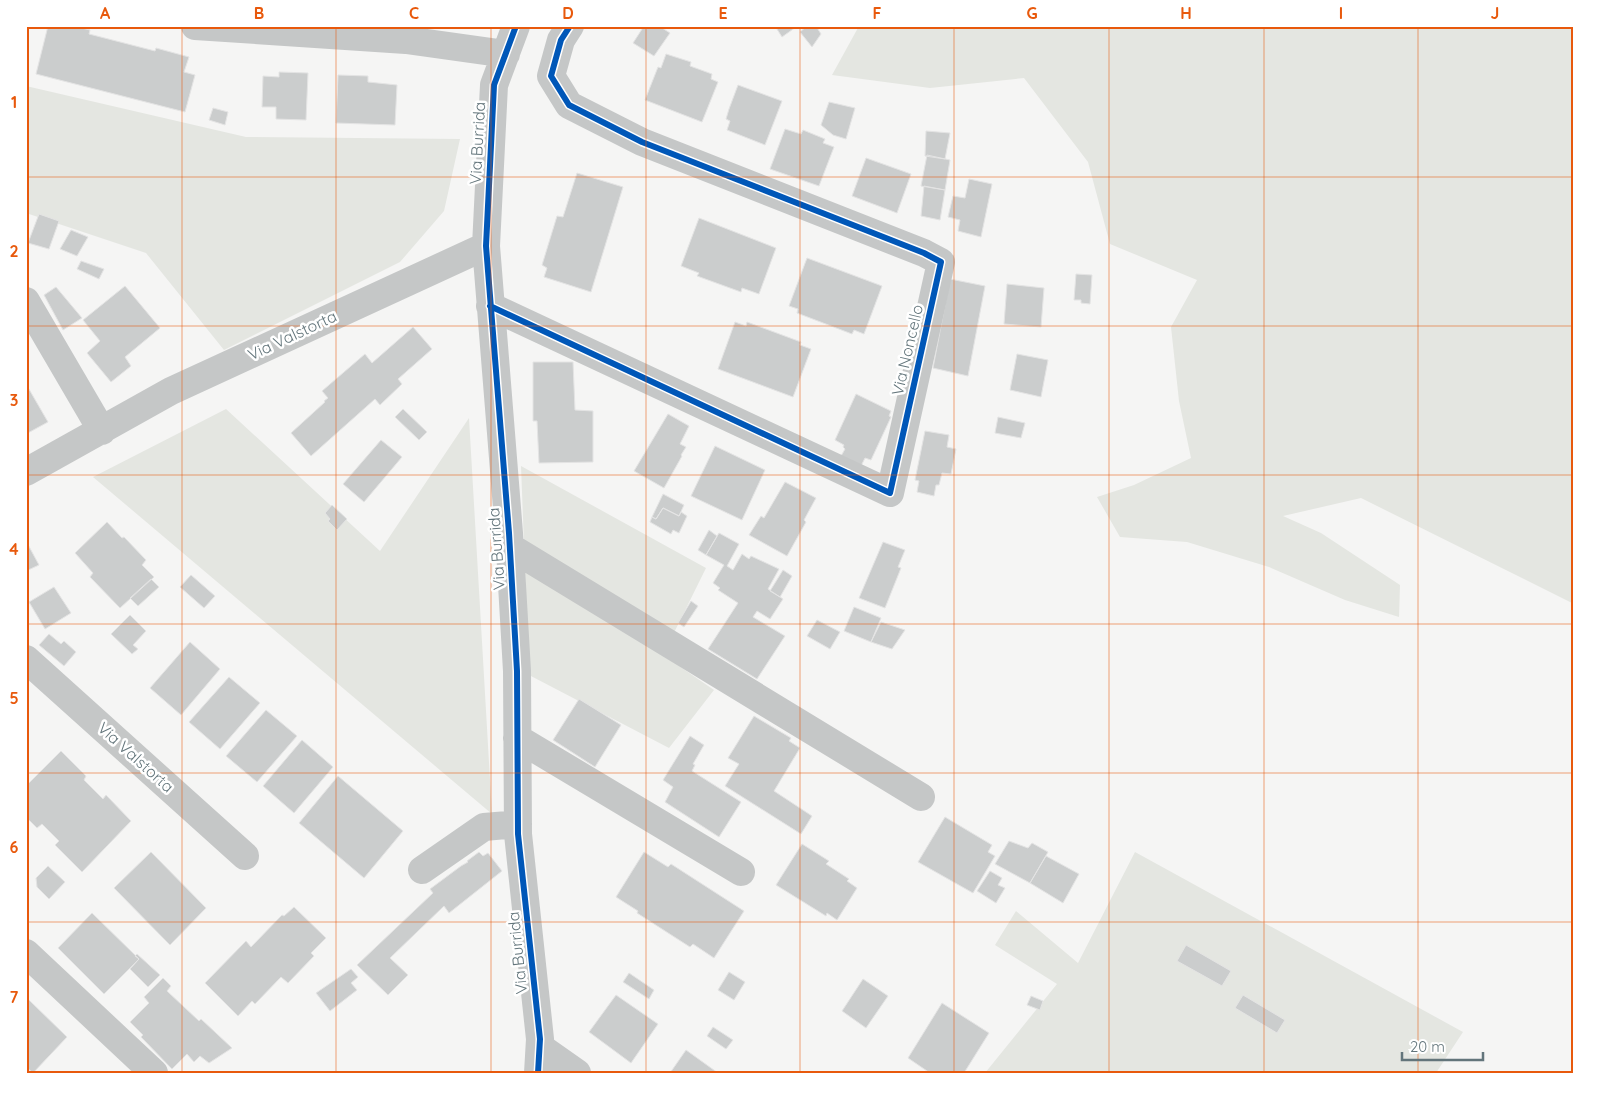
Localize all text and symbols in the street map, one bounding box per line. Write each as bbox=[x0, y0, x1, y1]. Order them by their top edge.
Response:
text: A bbox=[100, 3, 111, 23]
text: B bbox=[254, 3, 264, 23]
text: C bbox=[409, 3, 419, 23]
text: D bbox=[562, 3, 574, 23]
text: E bbox=[718, 3, 728, 23]
text: F bbox=[873, 3, 882, 23]
text: G bbox=[1026, 3, 1038, 23]
text: H bbox=[1180, 3, 1192, 23]
text: I bbox=[1339, 3, 1343, 23]
text: J bbox=[1491, 3, 1499, 23]
text: 1 bbox=[11, 92, 17, 112]
street label: Via Burrida bbox=[465, 101, 489, 185]
text: 2 bbox=[9, 241, 19, 261]
street label: Via Noncello bbox=[887, 302, 927, 398]
street label: Via Valstorta bbox=[244, 306, 340, 364]
text: 3 bbox=[10, 390, 18, 410]
street label: Via Burrida bbox=[483, 507, 509, 591]
text: 4 bbox=[9, 539, 19, 559]
text: 5 bbox=[9, 688, 19, 708]
street label: Via Valstorta bbox=[94, 718, 178, 796]
text: 6 bbox=[10, 837, 19, 857]
street label: Via Burrida bbox=[503, 911, 531, 995]
text: 7 bbox=[10, 987, 19, 1007]
scale bar bbox=[1402, 1029, 1484, 1061]
text: 20 m bbox=[1410, 1037, 1445, 1056]

